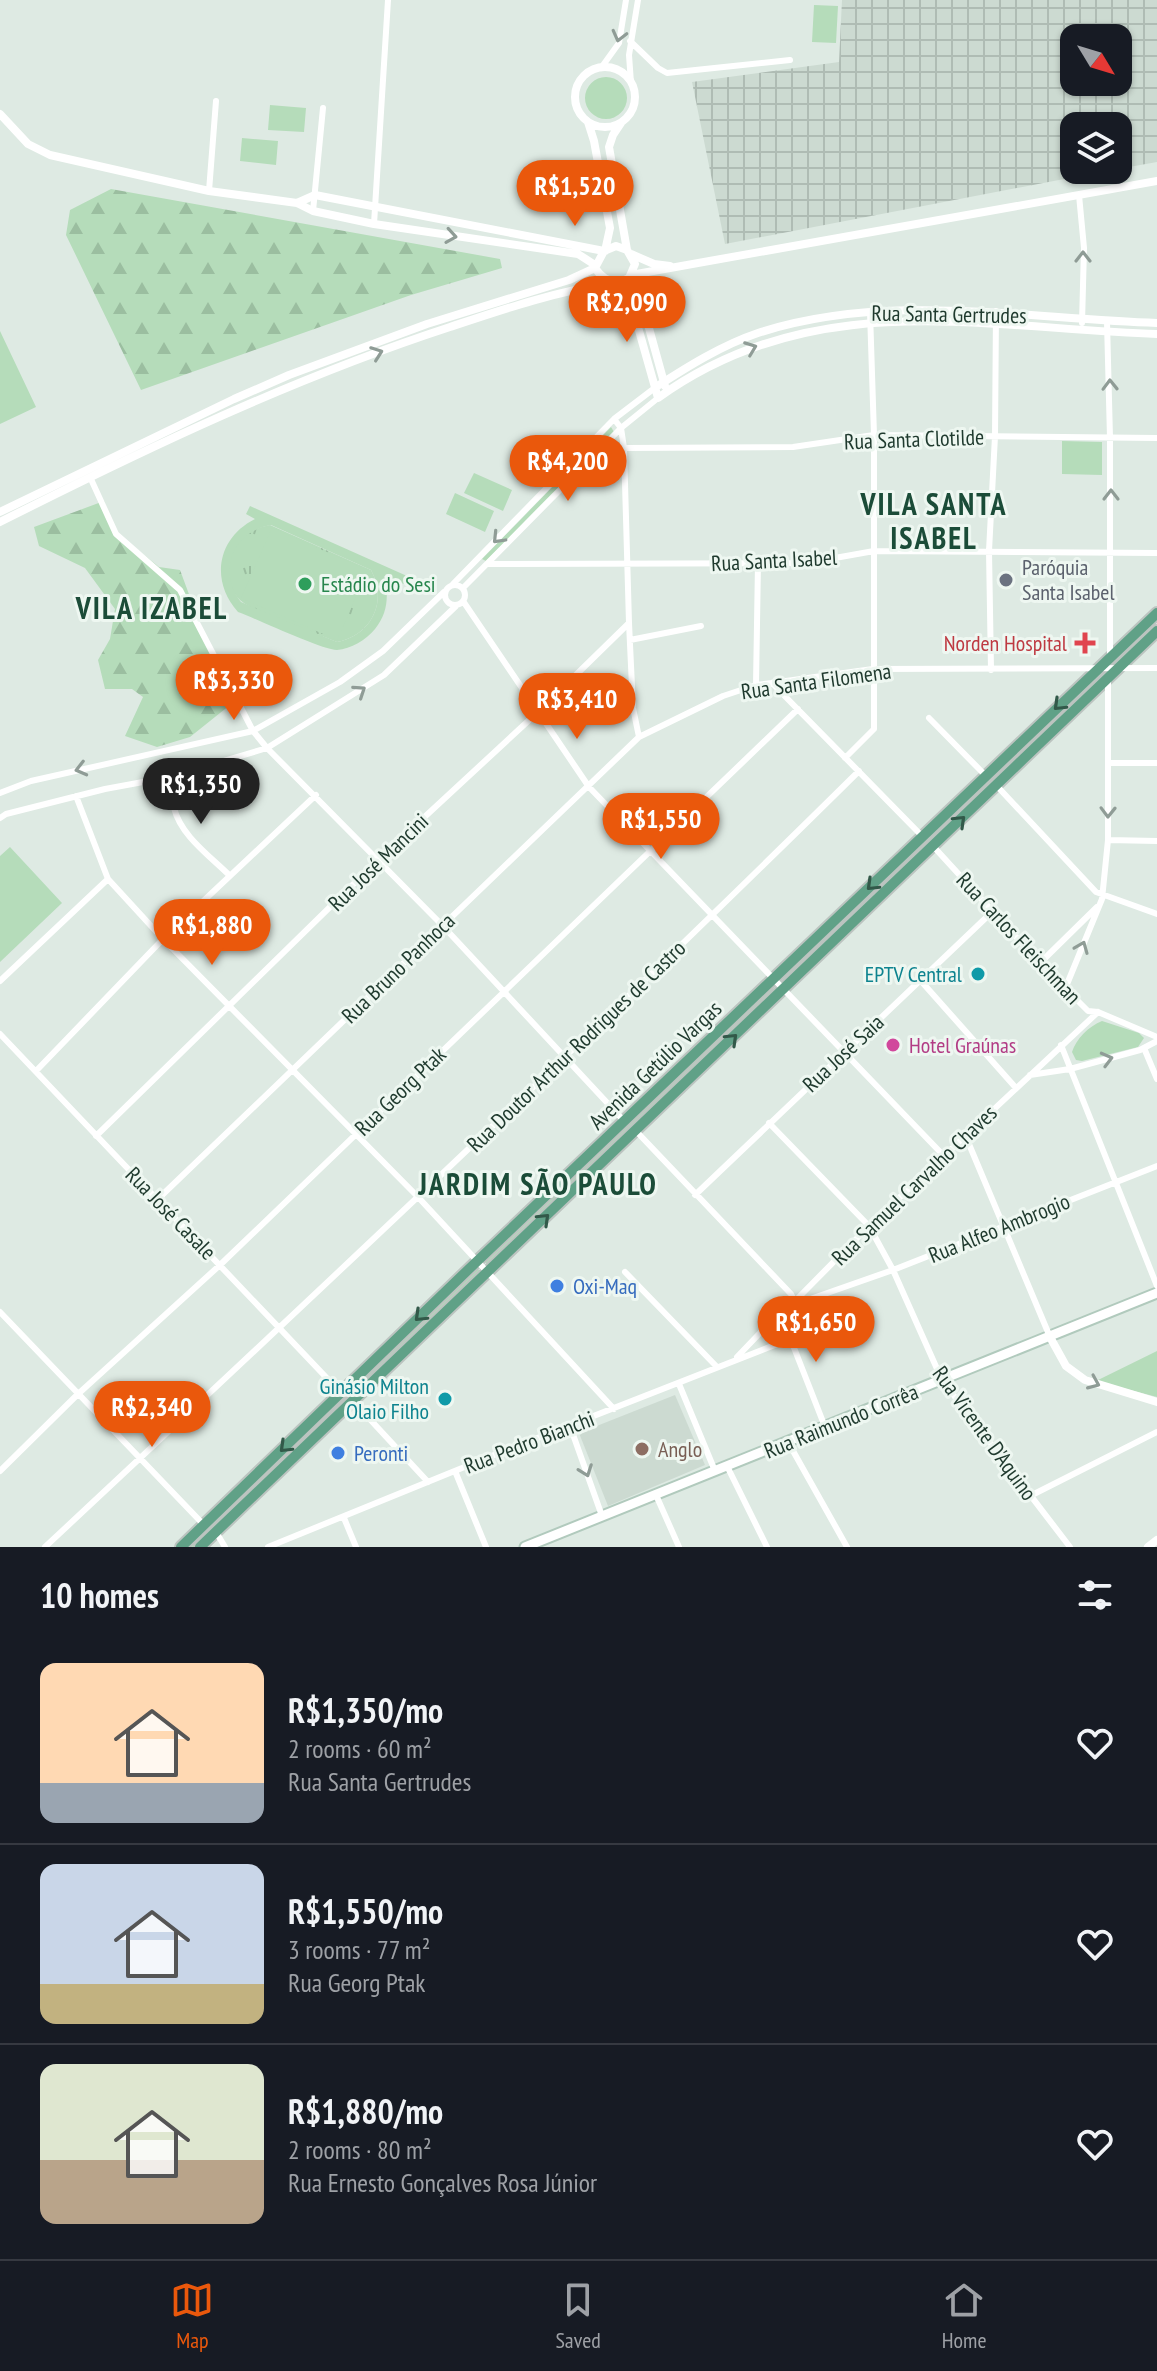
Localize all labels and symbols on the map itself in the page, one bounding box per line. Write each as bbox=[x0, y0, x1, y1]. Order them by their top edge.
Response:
north arrow bbox=[1060, 24, 1132, 96]
one-way arrow bbox=[611, 29, 628, 43]
pin: R$1,520 bbox=[501, 160, 649, 228]
one-way arrow bbox=[444, 227, 458, 244]
one-way arrow bbox=[1075, 250, 1092, 263]
pin: R$2,090 bbox=[553, 276, 701, 344]
street label: Rua Santa Gertrudes bbox=[871, 299, 1027, 329]
one-way arrow bbox=[743, 341, 757, 358]
one-way arrow bbox=[369, 346, 383, 362]
one-way arrow bbox=[1101, 378, 1119, 391]
street label: Rua Santa Clotilde bbox=[843, 423, 985, 455]
pin: R$4,200 bbox=[494, 435, 642, 503]
district label: VILA SANTA ISABEL bbox=[859, 484, 1008, 557]
one-way arrow bbox=[1102, 488, 1120, 501]
one-way arrow bbox=[493, 529, 508, 543]
street label: Rua Santa Isabel bbox=[710, 543, 839, 577]
place label: Paróquia Santa Isabel bbox=[1022, 553, 1115, 606]
place label: Estádio do Sesi bbox=[321, 570, 436, 598]
marker: Paróquia Santa Isabel bbox=[997, 571, 1015, 589]
marker: Estádio do Sesi bbox=[296, 575, 314, 593]
district label: VILA IZABEL bbox=[75, 588, 228, 627]
place label: Norden Hospital bbox=[944, 629, 1068, 657]
marker: Norden Hospital bbox=[1074, 632, 1096, 654]
pin: R$3,330 bbox=[160, 654, 308, 722]
street label: Rua Santa Filomena bbox=[739, 657, 893, 705]
pin: R$3,410 bbox=[503, 673, 651, 741]
one-way arrow bbox=[351, 686, 366, 701]
one-way arrow bbox=[1054, 696, 1069, 710]
pin: R$1,350 bbox=[127, 758, 275, 826]
one-way arrow bbox=[75, 759, 89, 776]
pin: R$1,550 bbox=[587, 793, 735, 861]
one-way arrow bbox=[1100, 806, 1117, 819]
street label: Rua José Mancini bbox=[322, 807, 434, 917]
one-way arrow bbox=[951, 815, 965, 830]
street label: Rua Carlos Fleischman bbox=[951, 866, 1087, 1010]
one-way arrow bbox=[867, 876, 881, 891]
pin: R$1,880 bbox=[138, 899, 286, 967]
street label: Rua Bruno Panhoca bbox=[335, 907, 461, 1029]
street label: Rua Doutor Arthur Rodrigues de Castro bbox=[461, 934, 691, 1158]
one-way arrow bbox=[1073, 941, 1089, 955]
place label: EPTV Central bbox=[865, 960, 963, 988]
marker: EPTV Central bbox=[969, 965, 987, 983]
street label: Avenida Getúlio Vargas bbox=[583, 995, 727, 1135]
street label: Rua José Saia bbox=[796, 1008, 890, 1098]
place label: Hotel Graúnas bbox=[909, 1031, 1016, 1059]
one-way arrow bbox=[723, 1034, 737, 1049]
marker: Hotel Graúnas bbox=[884, 1036, 902, 1054]
street label: Rua Georg Ptak bbox=[348, 1040, 452, 1141]
one-way arrow bbox=[1100, 1052, 1114, 1068]
street label: Rua Samuel Carvalho Chaves bbox=[825, 1099, 1003, 1271]
street label: Rua José Casale bbox=[120, 1161, 222, 1265]
district label: JARDIM SÃO PAULO bbox=[417, 1164, 658, 1203]
street label: Rua Alfeo Ambrogio bbox=[924, 1187, 1074, 1269]
one-way arrow bbox=[535, 1214, 549, 1228]
place label: Oxi-Maq bbox=[573, 1272, 637, 1300]
marker: Oxi-Maq bbox=[548, 1277, 566, 1295]
pin: R$1,650 bbox=[742, 1296, 890, 1364]
one-way arrow bbox=[415, 1307, 429, 1321]
street label: Rua Vicente D'Aquino bbox=[927, 1360, 1043, 1506]
place label: Ginásio Milton Olaio Filho bbox=[320, 1372, 429, 1425]
one-way arrow bbox=[1085, 1374, 1100, 1390]
street label: Rua Raimundo Corrêa bbox=[760, 1377, 922, 1465]
pin: R$2,340 bbox=[78, 1381, 226, 1449]
marker: Ginásio Milton Olaio Filho bbox=[436, 1390, 454, 1408]
street label: Rua Pedro Bianchi bbox=[460, 1404, 598, 1480]
place label: Anglo bbox=[658, 1435, 702, 1463]
one-way arrow bbox=[280, 1438, 294, 1452]
place label: Peronti bbox=[354, 1439, 408, 1467]
marker: Anglo bbox=[633, 1440, 651, 1458]
marker: Peronti bbox=[329, 1444, 347, 1462]
one-way arrow bbox=[576, 1463, 593, 1477]

